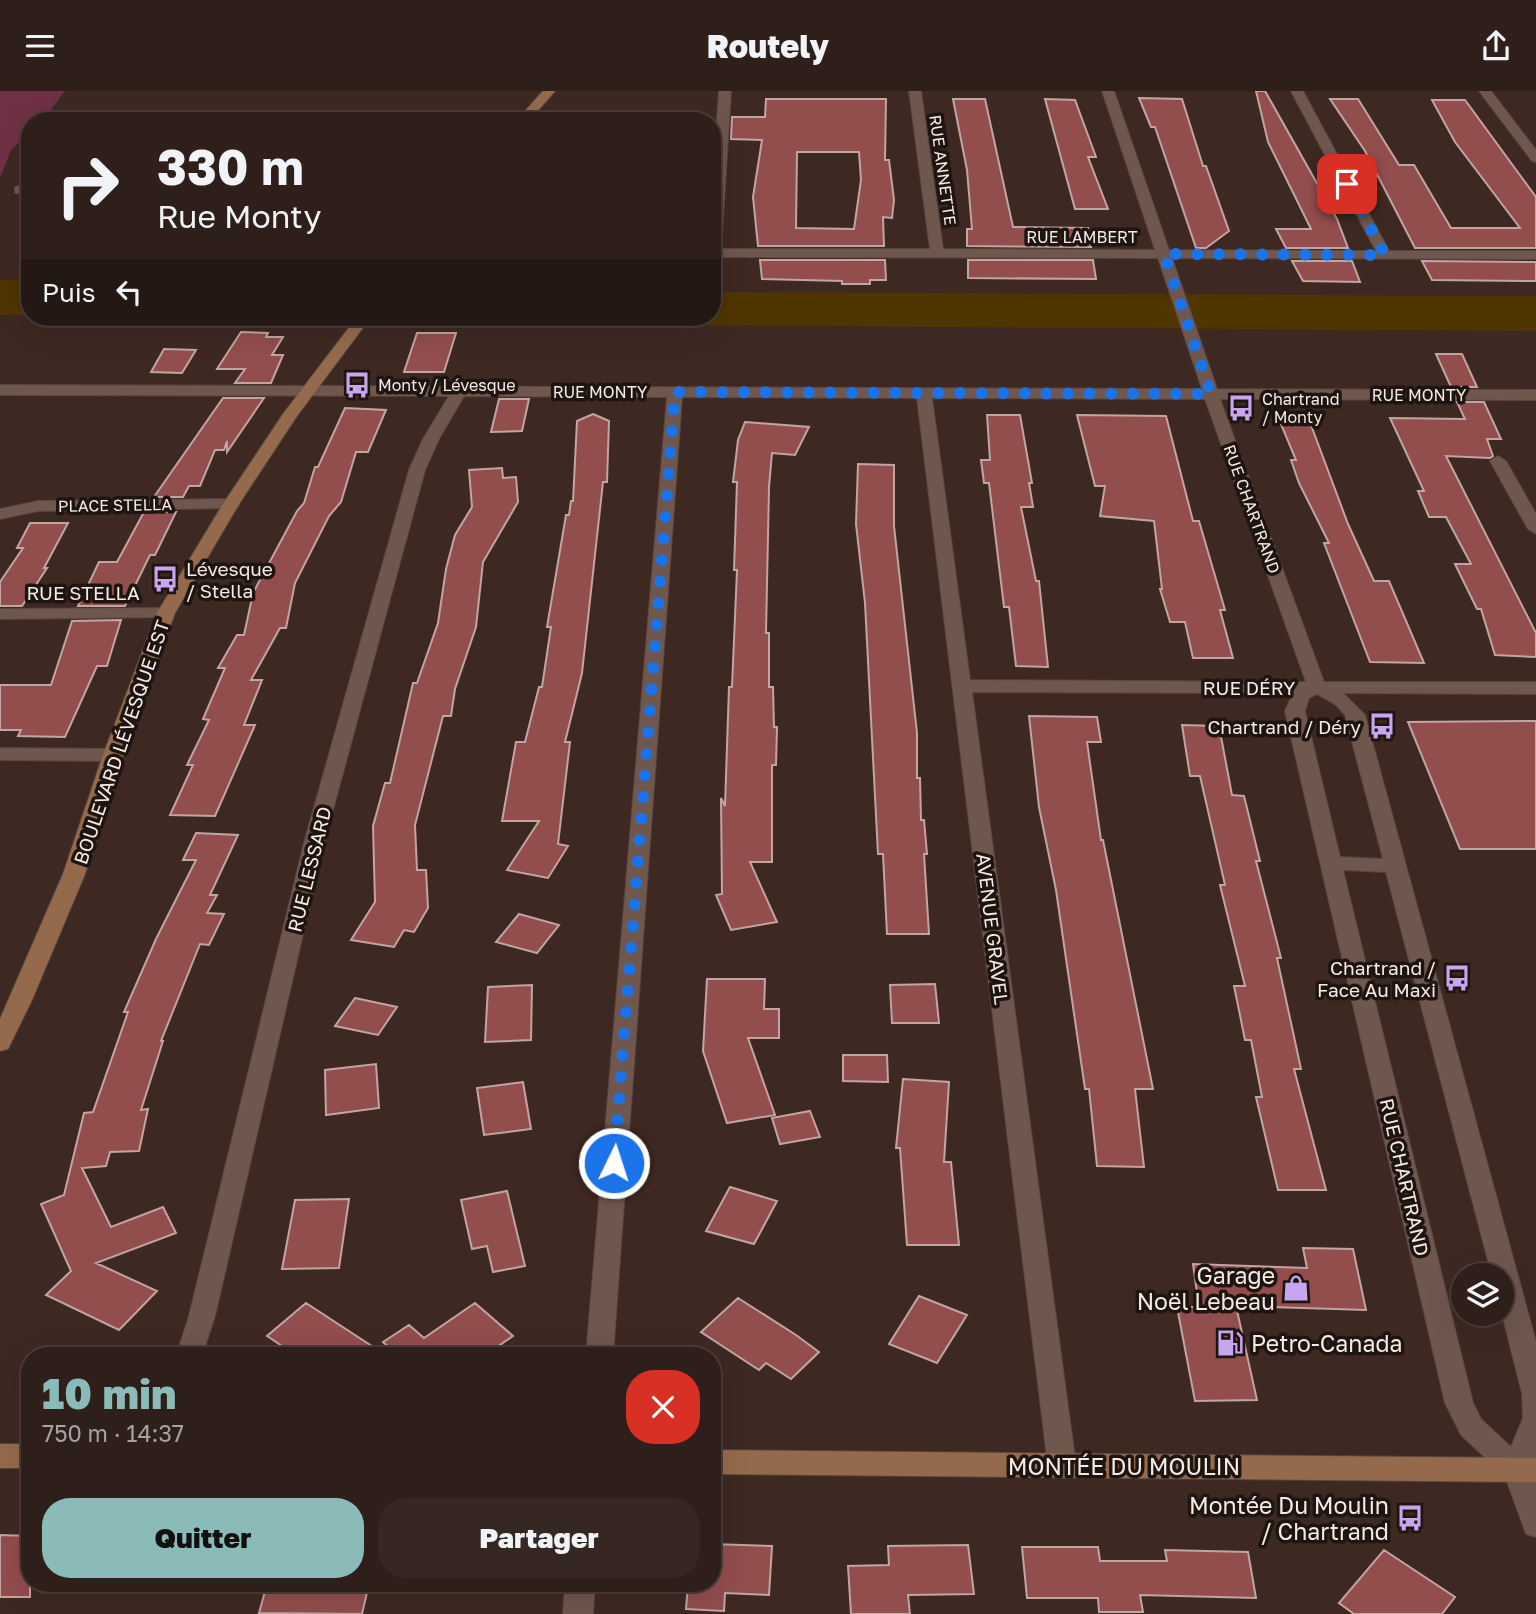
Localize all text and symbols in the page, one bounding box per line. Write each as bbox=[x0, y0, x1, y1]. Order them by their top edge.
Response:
icon: menu bbox=[21, 27, 59, 65]
text: Routely bbox=[707, 27, 829, 65]
icon: share bbox=[1477, 27, 1515, 65]
street label: RUE ANNETTE bbox=[925, 113, 961, 227]
text: 330 m bbox=[157, 137, 304, 196]
icon: right bbox=[42, 140, 133, 231]
pin bbox=[1317, 154, 1377, 214]
icon: arrive bbox=[1328, 165, 1366, 203]
text: Rue Monty bbox=[157, 197, 321, 235]
street label: RUE LAMBERT bbox=[1026, 227, 1138, 247]
icon: left bbox=[110, 273, 148, 311]
text: Puis bbox=[42, 277, 96, 308]
bus stop icon: Monty / Lévesque bbox=[342, 370, 372, 400]
place label: Monty / Lévesque bbox=[378, 375, 516, 395]
street label: RUE MONTY bbox=[553, 382, 648, 402]
street label: RUE MONTY bbox=[1372, 385, 1467, 405]
place label: Chartrand / Monty bbox=[1262, 389, 1340, 427]
bus stop icon: Chartrand / Monty bbox=[1226, 393, 1256, 423]
street label: RUE CHARTRAND bbox=[1219, 442, 1285, 576]
street label: PLACE STELLA bbox=[58, 494, 173, 516]
place label: Lévesque / Stella bbox=[186, 557, 273, 602]
bus stop icon: Lévesque / Stella bbox=[150, 564, 180, 594]
street label: RUE STELLA bbox=[26, 581, 140, 604]
street label: BOULEVARD LÉVESQUE EST bbox=[68, 617, 174, 867]
street label: RUE DÉRY bbox=[1203, 676, 1295, 699]
bus stop icon: Chartrand / Déry bbox=[1367, 711, 1397, 741]
place label: Chartrand / Déry bbox=[1207, 715, 1361, 738]
street label: RUE LESSARD bbox=[282, 804, 336, 934]
street label: AVENUE GRAVEL bbox=[972, 852, 1014, 1006]
place label: Chartrand / Face Au Maxi bbox=[1317, 956, 1436, 1001]
bus stop icon: Chartrand / Face Au Maxi bbox=[1442, 963, 1472, 993]
street label: RUE CHARTRAND bbox=[1376, 1096, 1434, 1258]
position arrow bbox=[577, 1126, 651, 1200]
place label: Garage Noël Lebeau bbox=[1137, 1261, 1275, 1315]
map controls bbox=[1451, 1263, 1514, 1326]
button: layers bbox=[1451, 1263, 1514, 1326]
shop icon: Garage Noël Lebeau bbox=[1281, 1273, 1311, 1303]
fuel station icon: Petro-Canada bbox=[1215, 1328, 1245, 1358]
place label: Petro-Canada bbox=[1251, 1329, 1403, 1357]
text: 10 min bbox=[42, 1368, 176, 1418]
button: close bbox=[626, 1370, 700, 1444]
text: 750 m · 14:37 bbox=[42, 1419, 184, 1447]
street label: MONTÉE DU MOULIN bbox=[1008, 1452, 1240, 1480]
place label: Montée Du Moulin / Chartrand bbox=[1189, 1491, 1389, 1545]
button: Quitter bbox=[42, 1498, 364, 1578]
button: Partager bbox=[378, 1498, 700, 1578]
bus stop icon: Montée Du Moulin / Chartrand bbox=[1395, 1503, 1425, 1533]

